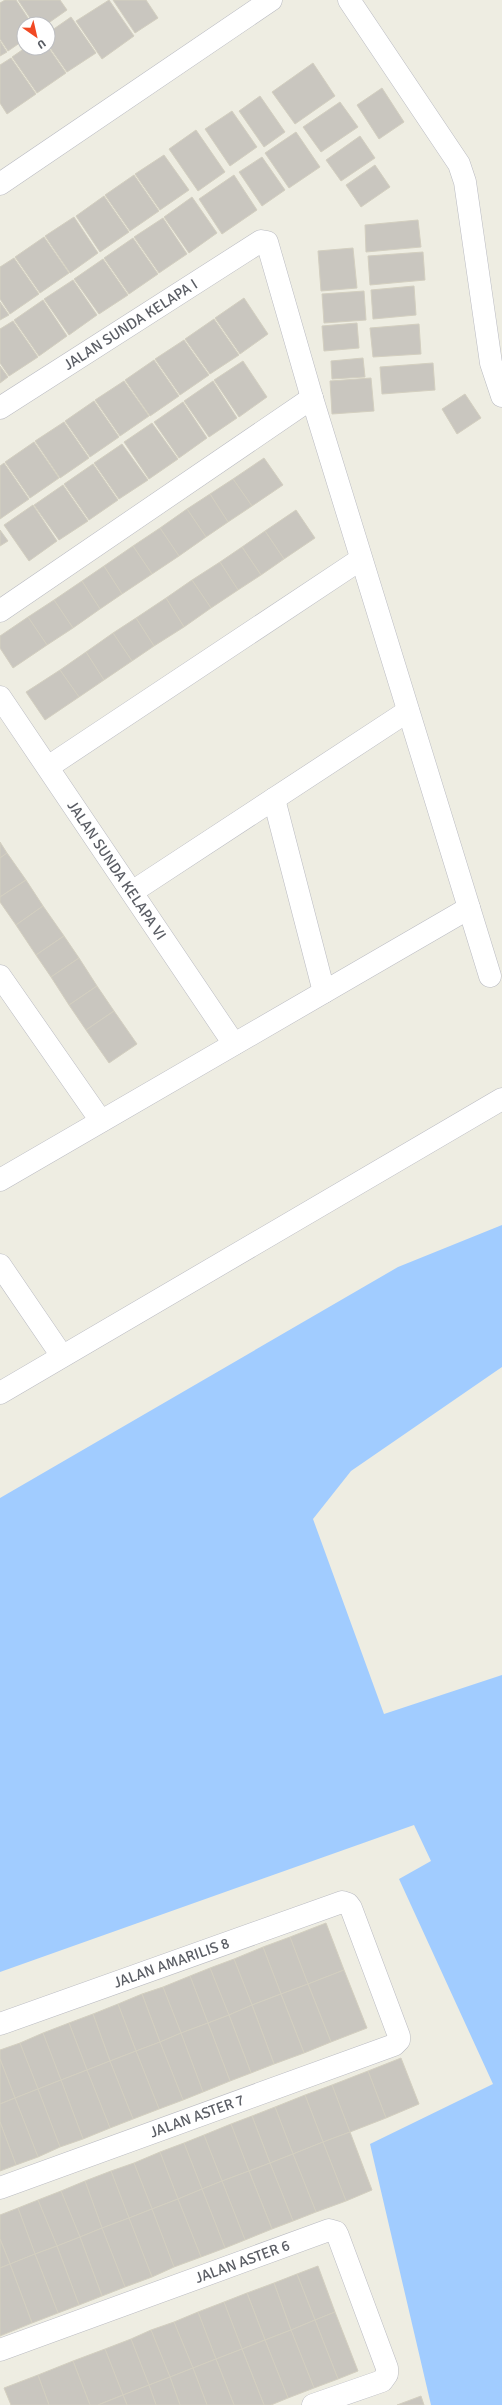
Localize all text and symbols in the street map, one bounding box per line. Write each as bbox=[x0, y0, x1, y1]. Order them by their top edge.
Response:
north arrow bbox=[16, 16, 56, 56]
text: U bbox=[35, 36, 48, 51]
street label: JALAN SUNDA KELAPA I bbox=[60, 275, 201, 374]
street label: JALAN SUNDA KELAPA VI bbox=[64, 797, 170, 943]
street label: JALAN AMARILIS 8 bbox=[111, 1934, 232, 1992]
street label: JALAN ASTER 7 bbox=[147, 2091, 247, 2141]
street label: JALAN ASTER 6 bbox=[193, 2236, 292, 2287]

